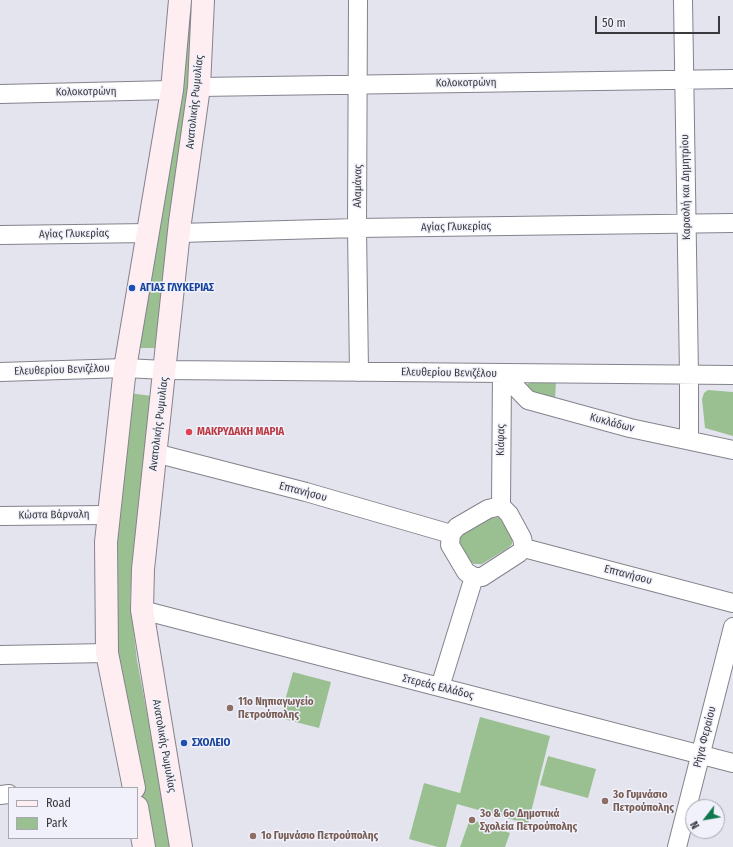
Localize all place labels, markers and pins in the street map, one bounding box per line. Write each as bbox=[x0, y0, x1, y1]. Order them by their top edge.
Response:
place label: ΑΓΙΑΣ ΓΛΥΚΕΡΙΑΣ bbox=[140, 281, 214, 295]
marker: ΑΓΙΑΣ ΓΛΥΚΕΡΙΑΣ bbox=[127, 283, 137, 293]
place label: ΜΑΚΡΥΔΑΚΗ ΜΑΡΙΑ bbox=[197, 425, 284, 439]
marker: ΜΑΚΡΥΔΑΚΗ ΜΑΡΙΑ bbox=[184, 427, 194, 437]
place label: 11ο Νηπιαγωγείο Πετρούπολης bbox=[238, 695, 314, 721]
marker: 11ο Νηπιαγωγείο Πετρούπολης bbox=[225, 703, 235, 713]
place label: ΣΧΟΛΕΙΟ bbox=[192, 736, 231, 750]
marker: ΣΧΟΛΕΙΟ bbox=[179, 738, 189, 748]
place label: 3ο Γυμνάσιο Πετρούπολης bbox=[613, 788, 674, 814]
marker: 3ο Γυμνάσιο Πετρούπολης bbox=[600, 796, 610, 806]
place label: 3ο & 6ο Δημοτικά Σχολεία Πετρούπολης bbox=[480, 807, 577, 833]
marker: 3ο & 6ο Δημοτικά Σχολεία Πετρούπολης bbox=[467, 815, 477, 825]
place label: 1ο Γυμνάσιο Πετρούπολης bbox=[261, 829, 378, 843]
marker: 1ο Γυμνάσιο Πετρούπολης bbox=[248, 831, 258, 841]

